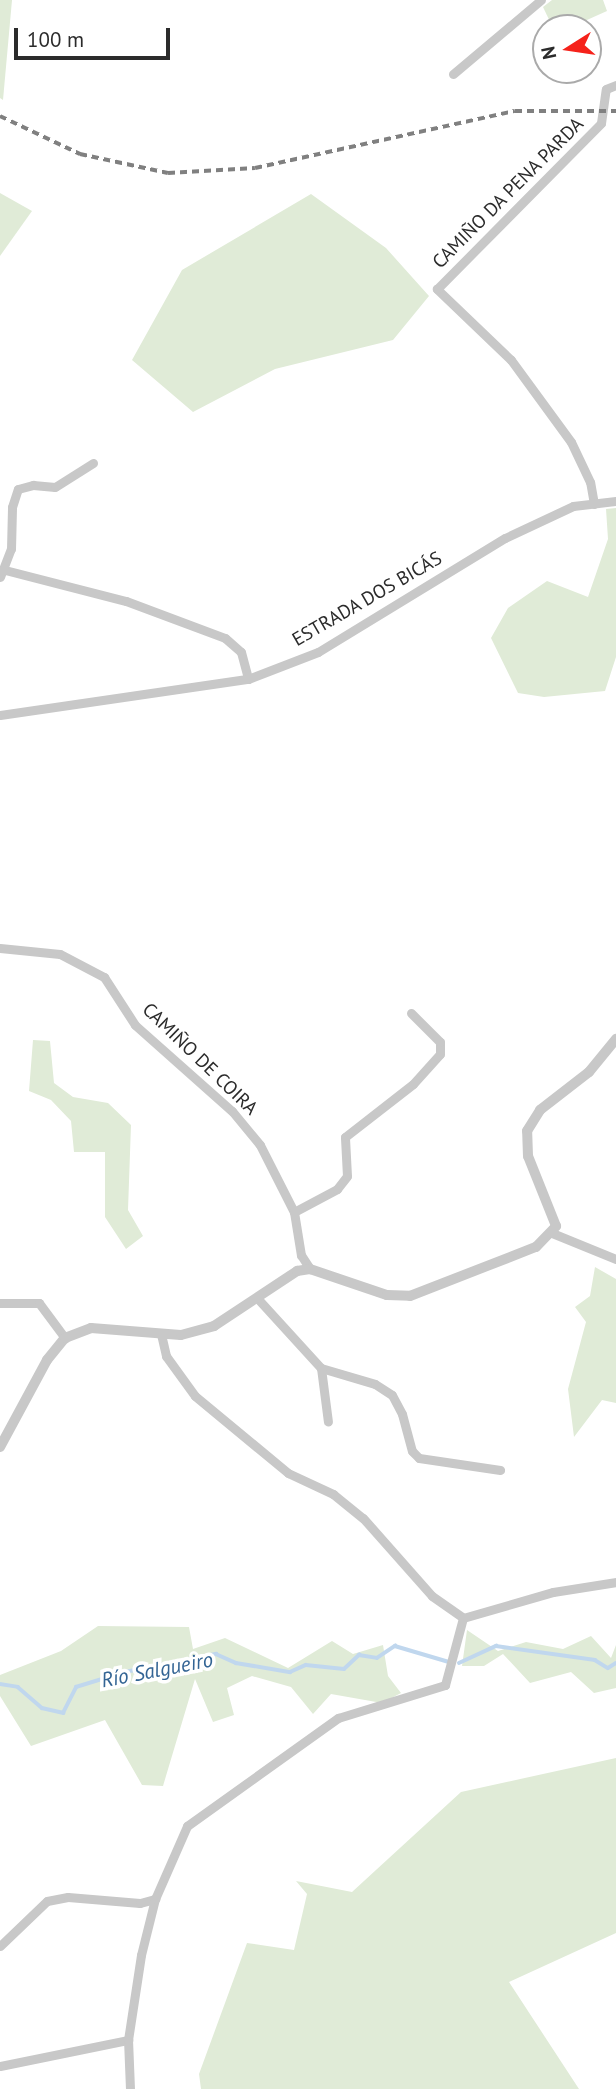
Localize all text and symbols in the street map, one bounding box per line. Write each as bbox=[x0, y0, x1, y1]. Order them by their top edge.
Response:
scale bar bbox=[18, 14, 173, 58]
north arrow bbox=[532, 14, 602, 84]
text: 100 m bbox=[27, 26, 84, 53]
text: N bbox=[535, 44, 561, 62]
street label: CAMIÑO DA PENA PARDA bbox=[427, 112, 589, 274]
street label: ESTRADA DOS BICÁS bbox=[288, 547, 446, 651]
street label: CAMIÑO DE COIRA bbox=[138, 998, 262, 1120]
water label: Río Salgueiro bbox=[99, 1647, 215, 1693]

